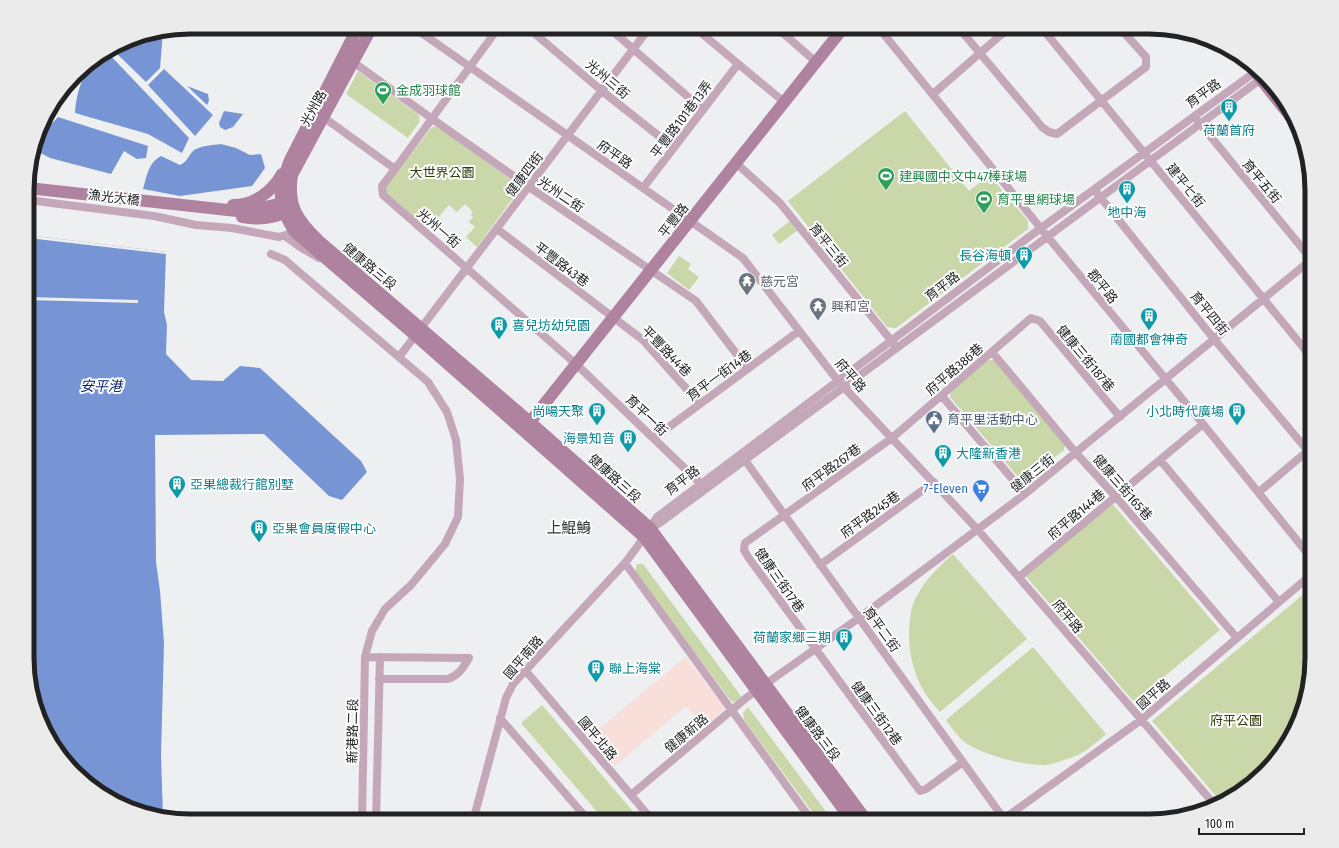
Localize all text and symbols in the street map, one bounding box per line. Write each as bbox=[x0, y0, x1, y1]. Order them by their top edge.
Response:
street label: 光州三街 bbox=[583, 57, 632, 102]
street label: 育平路 bbox=[1183, 76, 1223, 111]
street label: 平豐路101巷13弄 bbox=[648, 78, 715, 161]
sports icon: 金成羽球館 bbox=[373, 80, 393, 105]
place label: 金成羽球館 bbox=[396, 83, 461, 98]
street label: 光州路 bbox=[297, 88, 329, 129]
building icon: 荷蘭首府 bbox=[1219, 97, 1239, 122]
place label: 荷蘭首府 bbox=[1203, 123, 1255, 138]
street label: 府平路 bbox=[594, 137, 635, 172]
street label: 健康四街 bbox=[503, 149, 546, 200]
street label: 育平五街 bbox=[1239, 157, 1284, 206]
street label: 建平七街 bbox=[1163, 160, 1208, 210]
park label: 大世界公園 bbox=[409, 165, 475, 180]
sports icon: 建興國中文中47棒球場 bbox=[876, 166, 896, 191]
place label: 建興國中文中47棒球場 bbox=[899, 169, 1027, 184]
street label: 光州二街 bbox=[535, 174, 586, 215]
building icon: 地中海 bbox=[1117, 179, 1137, 204]
street label: 漁光大橋 bbox=[87, 187, 141, 208]
sports icon: 育平里網球場 bbox=[974, 189, 994, 214]
place label: 育平里網球場 bbox=[997, 192, 1075, 207]
street label: 平豐路 bbox=[655, 200, 691, 240]
place label: 地中海 bbox=[1107, 205, 1147, 220]
street label: 光州一街 bbox=[414, 206, 463, 251]
street label: 育平三街 bbox=[806, 220, 851, 270]
street label: 平豐路43巷 bbox=[532, 239, 592, 290]
street label: 健康路三段 bbox=[340, 240, 399, 293]
building icon: 長谷海頓 bbox=[1014, 245, 1034, 270]
place label: 長谷海頓 bbox=[959, 248, 1011, 263]
street label: 郡平路 bbox=[1085, 266, 1121, 306]
street label: 育平路 bbox=[922, 269, 962, 304]
temple icon: 慈元宮 bbox=[737, 271, 757, 296]
place label: 慈元宮 bbox=[760, 274, 799, 289]
street label: 育平四街 bbox=[1187, 288, 1232, 338]
temple icon: 興和宮 bbox=[808, 296, 828, 321]
place label: 興和宮 bbox=[831, 299, 870, 314]
building icon: 南國都會神奇 bbox=[1139, 306, 1159, 331]
building icon: 喜兒坊幼兒園 bbox=[489, 315, 509, 340]
place label: 喜兒坊幼兒園 bbox=[512, 318, 590, 333]
street label: 健康三街187巷 bbox=[1054, 322, 1118, 394]
street label: 平豐路44巷 bbox=[639, 323, 694, 380]
place label: 南國都會神奇 bbox=[1110, 332, 1188, 347]
street label: 府平路386巷 bbox=[923, 340, 986, 398]
street label: 育平一街14巷 bbox=[684, 347, 755, 404]
street label: 府平路 bbox=[832, 356, 869, 395]
water label: 安平港 bbox=[80, 378, 124, 395]
street label: 育平一街 bbox=[623, 392, 671, 439]
building icon: 尚暘天聚 bbox=[587, 401, 607, 426]
building icon: 小北時代廣場 bbox=[1227, 401, 1247, 426]
place label: 尚暘天聚 bbox=[532, 404, 584, 419]
place label: 小北時代廣場 bbox=[1146, 404, 1224, 419]
public building icon: 育平里活動中心 bbox=[924, 409, 944, 434]
place label: 育平里活動中心 bbox=[947, 412, 1038, 427]
building icon: 海景知音 bbox=[618, 428, 638, 453]
place label: 海景知音 bbox=[563, 431, 615, 446]
street label: 府平路267巷 bbox=[799, 441, 864, 494]
building icon: 大隆新香港 bbox=[933, 443, 953, 468]
place label: 大隆新香港 bbox=[956, 446, 1021, 461]
street label: 健康路三段 bbox=[585, 451, 644, 506]
street label: 健康三街 bbox=[1007, 451, 1057, 496]
street label: 健康三街165巷 bbox=[1090, 451, 1155, 523]
street label: 育平路 bbox=[662, 463, 702, 498]
building icon: 亞果總裁行館別墅 bbox=[167, 474, 187, 499]
place label: 亞果總裁行館別墅 bbox=[190, 477, 294, 492]
supermarket icon: 7-Eleven bbox=[971, 478, 991, 503]
place label: 7-Eleven bbox=[923, 481, 968, 496]
street label: 府平路144巷 bbox=[1045, 486, 1108, 543]
street label: 府平路245巷 bbox=[838, 488, 903, 541]
building icon: 亞果會員度假中心 bbox=[249, 518, 269, 543]
district label: 上鯤鯓 bbox=[546, 519, 592, 537]
place label: 亞果會員度假中心 bbox=[272, 521, 376, 536]
street label: 健康三街17巷 bbox=[752, 545, 807, 615]
street label: 府平路 bbox=[1049, 597, 1086, 636]
street label: 育平二街 bbox=[860, 604, 903, 655]
building icon: 荷蘭家鄉三期 bbox=[834, 627, 854, 652]
place label: 荷蘭家鄉三期 bbox=[753, 630, 831, 645]
street label: 國平南路 bbox=[501, 633, 546, 682]
building icon: 聯上海棠 bbox=[586, 658, 606, 683]
place label: 聯上海棠 bbox=[609, 661, 661, 676]
street label: 國平路 bbox=[1134, 676, 1173, 713]
street label: 健康三街12巷 bbox=[848, 678, 905, 748]
street label: 新港路二段 bbox=[344, 698, 361, 764]
street label: 健康路三段 bbox=[792, 703, 843, 764]
street label: 健康新路 bbox=[662, 711, 711, 756]
park label: 府平公園 bbox=[1210, 713, 1262, 728]
street label: 國平北路 bbox=[575, 714, 620, 763]
scale bar bbox=[1199, 810, 1304, 836]
text: 100 m bbox=[1205, 817, 1234, 831]

